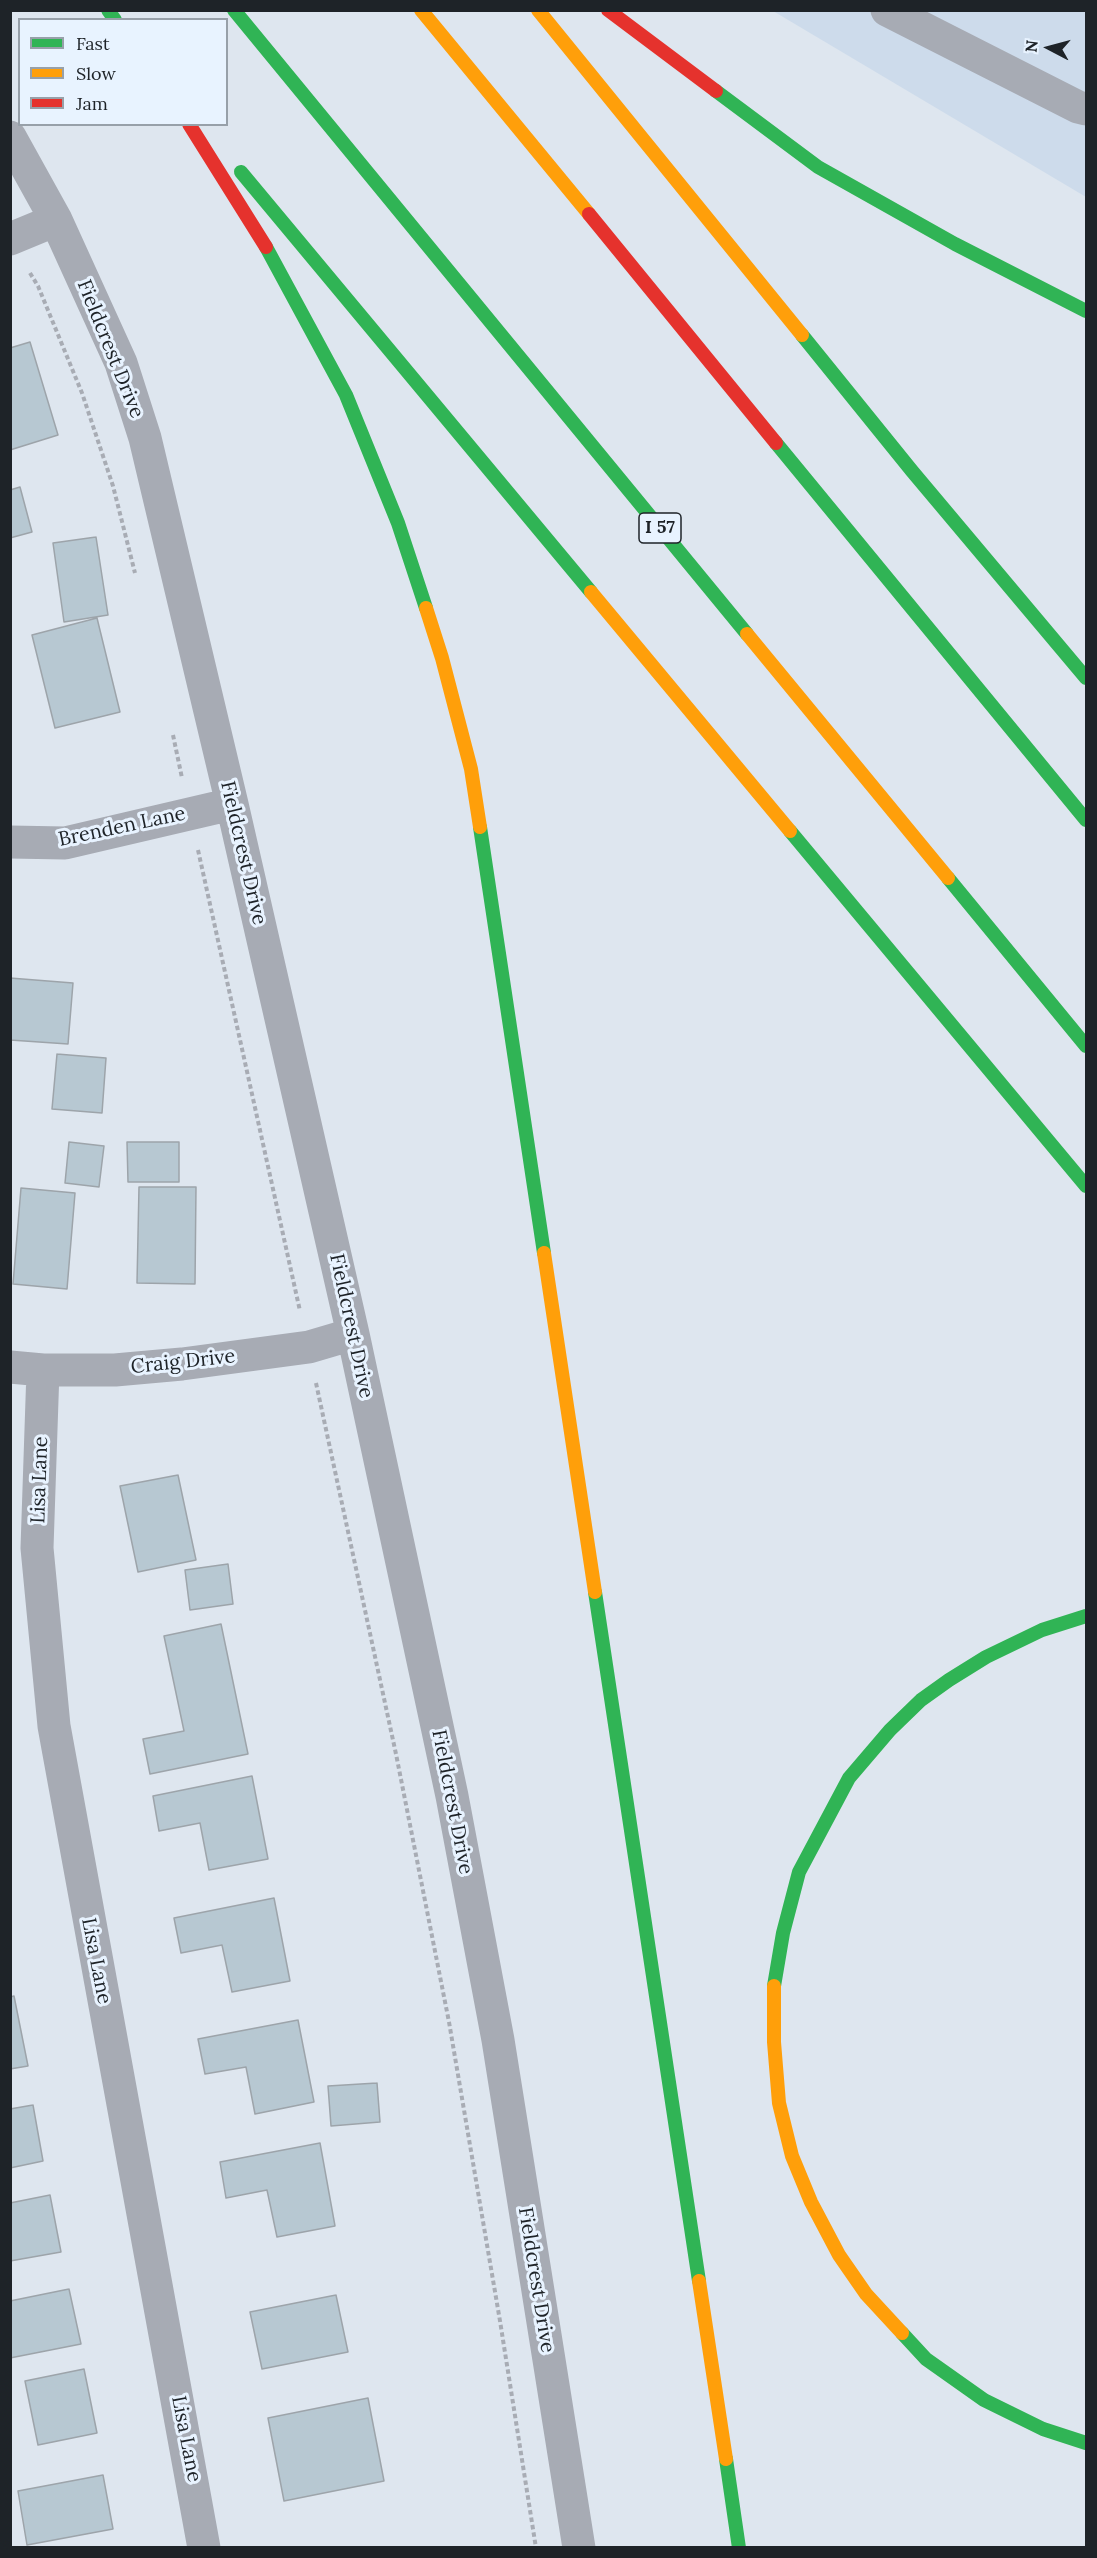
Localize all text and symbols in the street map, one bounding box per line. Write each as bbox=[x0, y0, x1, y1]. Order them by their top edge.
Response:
legend bbox=[18, 18, 228, 126]
north arrow bbox=[1019, 18, 1079, 78]
text: Fast bbox=[76, 32, 110, 55]
text: N bbox=[1021, 39, 1042, 53]
text: Slow bbox=[76, 62, 116, 85]
text: Jam bbox=[76, 92, 108, 115]
street label: Fieldcrest Drive bbox=[71, 276, 149, 422]
road number: I 57 bbox=[639, 513, 681, 543]
street label: Fieldcrest Drive bbox=[215, 779, 271, 927]
street label: Brenden Lane bbox=[56, 802, 188, 852]
street label: Fieldcrest Drive bbox=[324, 1252, 378, 1400]
street label: Craig Drive bbox=[130, 1345, 236, 1379]
street label: Lisa Lane bbox=[26, 1436, 54, 1524]
street label: Fieldcrest Drive bbox=[426, 1728, 478, 1876]
street label: Lisa Lane bbox=[76, 1916, 116, 2006]
street label: Fieldcrest Drive bbox=[513, 2206, 559, 2354]
street label: Lisa Lane bbox=[166, 2394, 206, 2484]

